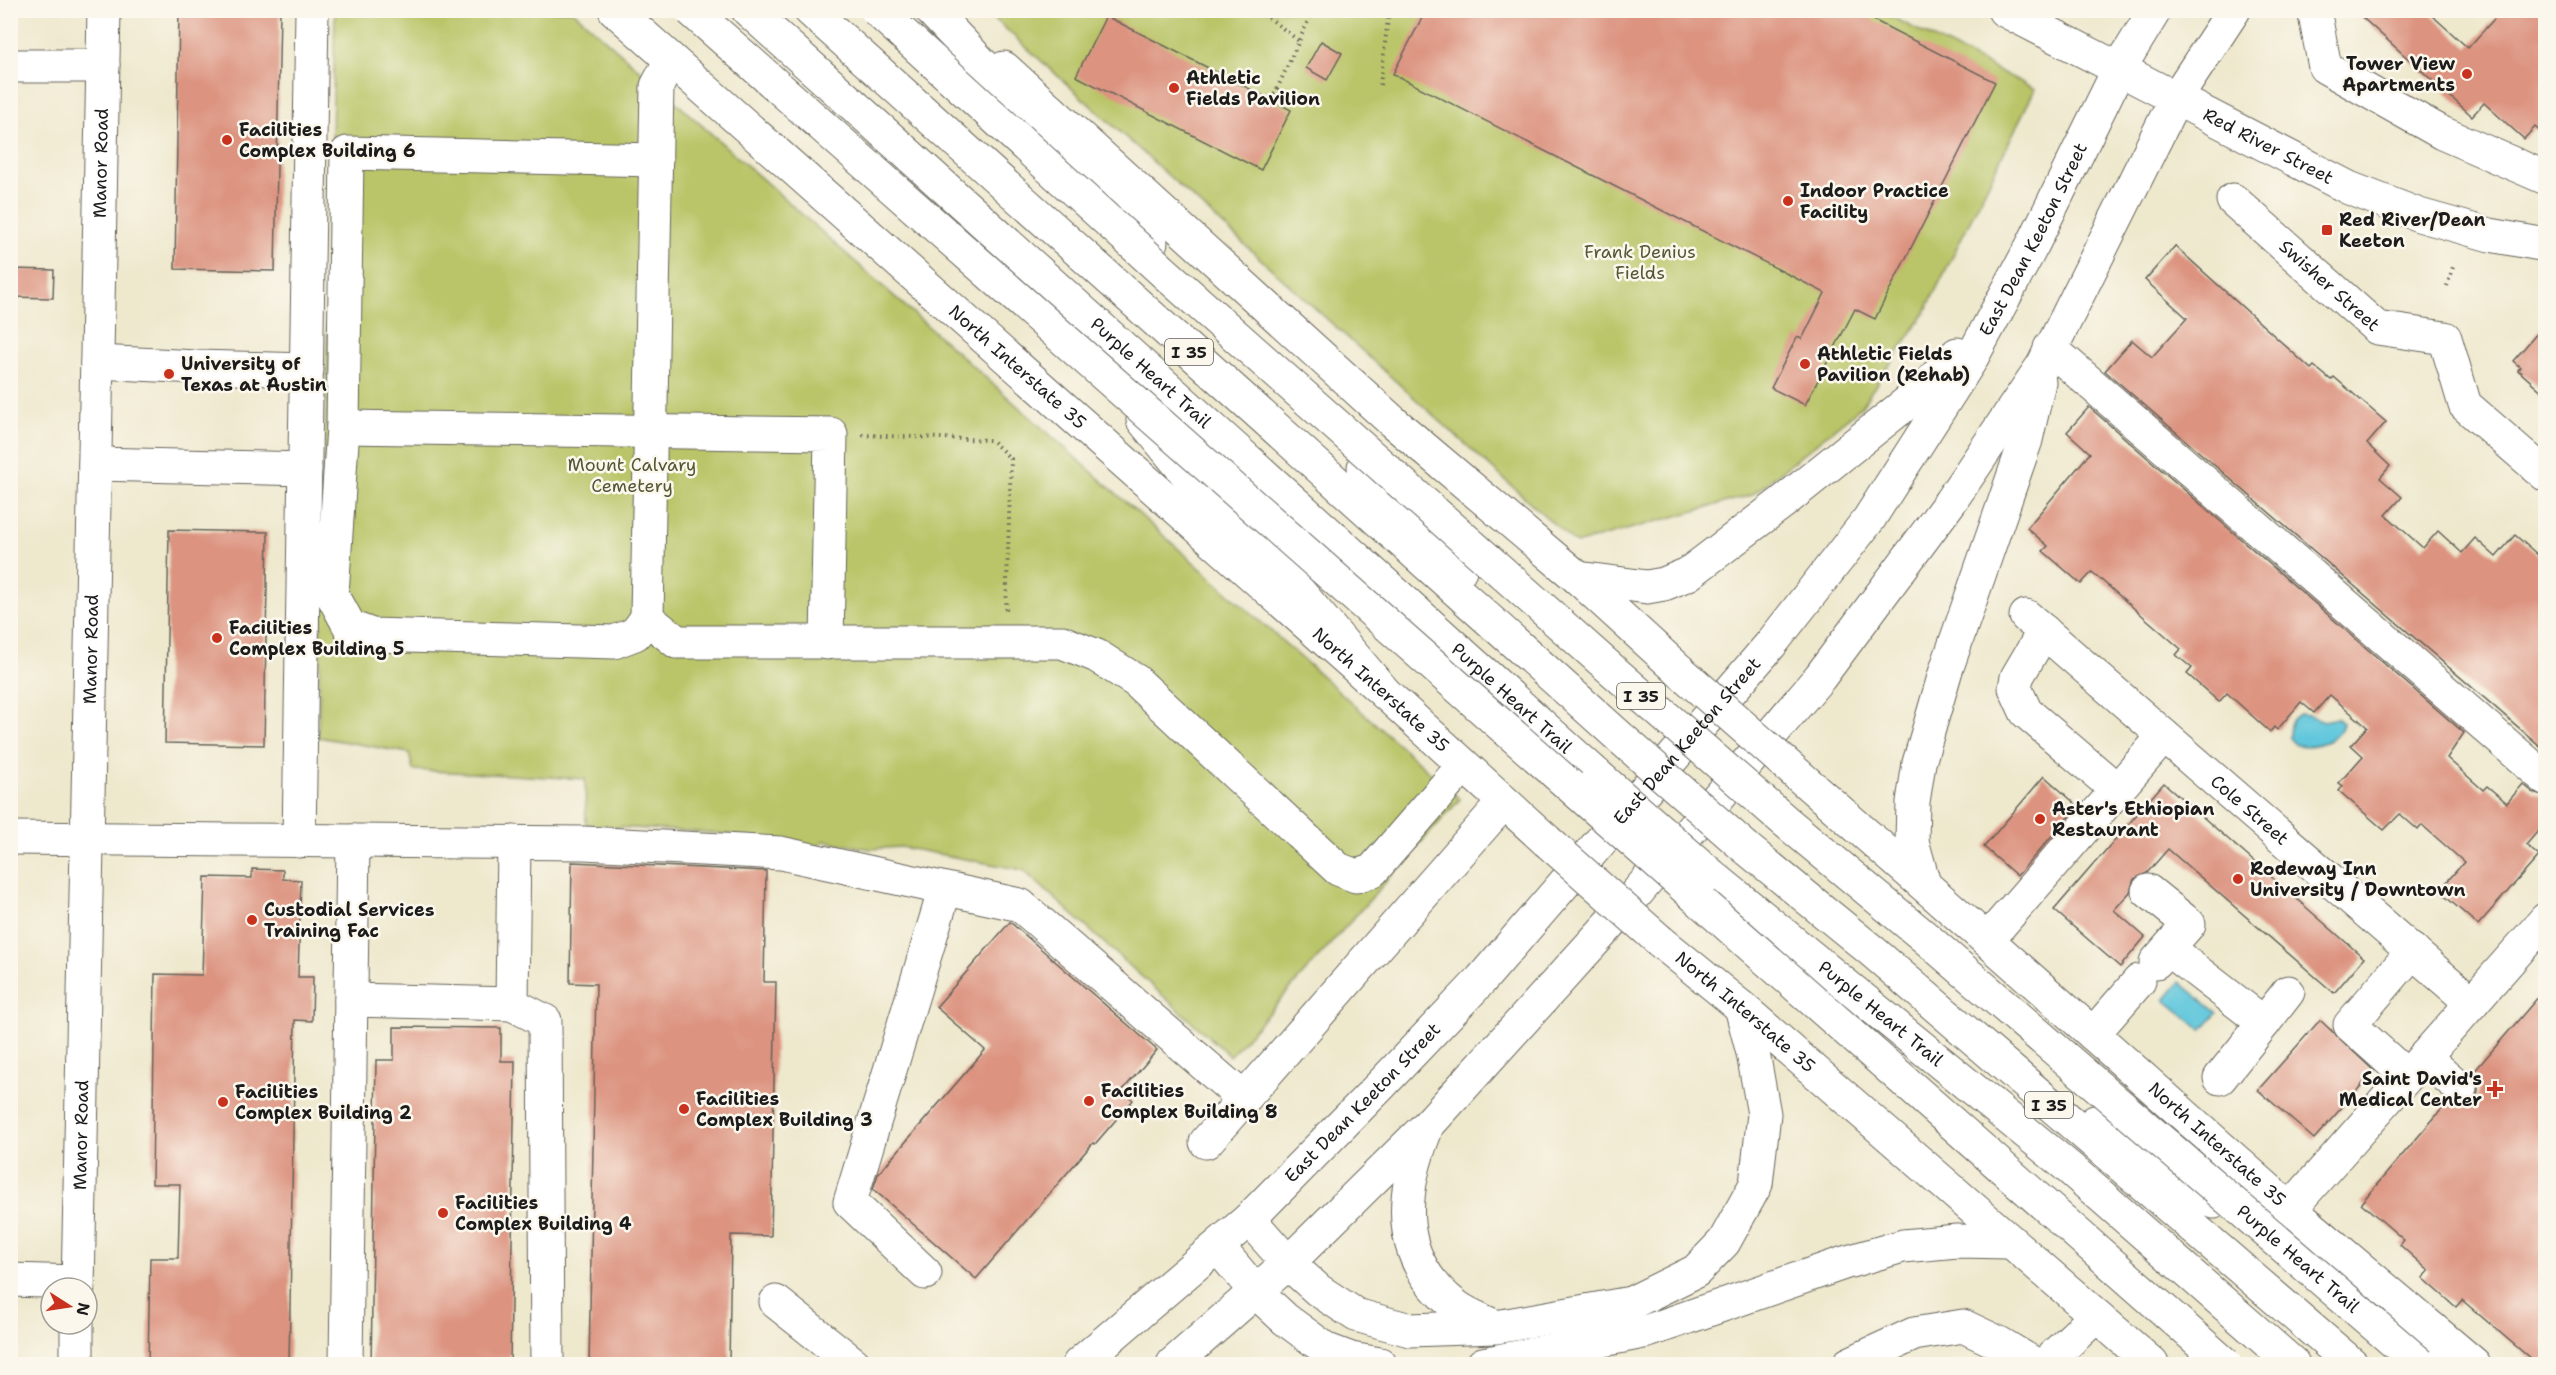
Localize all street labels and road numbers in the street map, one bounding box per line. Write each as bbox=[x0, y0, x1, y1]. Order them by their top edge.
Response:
street label: Red River Street bbox=[2199, 103, 2338, 190]
street label: Manor Road bbox=[88, 108, 114, 218]
street label: East Dean Keeton Street bbox=[1974, 139, 2093, 340]
street label: Swisher Street bbox=[2274, 235, 2385, 337]
street label: North Interstate 35 bbox=[944, 300, 1091, 434]
street label: Purple Heart Trail bbox=[1085, 312, 1217, 434]
road number: I 35 bbox=[1165, 339, 1213, 365]
street label: Manor Road bbox=[78, 594, 104, 704]
street label: North Interstate 35 bbox=[1307, 622, 1454, 758]
street label: Purple Heart Trail bbox=[1446, 638, 1578, 759]
street label: East Dean Keeton Street bbox=[1608, 652, 1766, 830]
road number: I 35 bbox=[1617, 683, 1665, 709]
street label: Cole Street bbox=[2205, 769, 2294, 851]
street label: North Interstate 35 bbox=[1670, 946, 1820, 1078]
street label: Purple Heart Trail bbox=[1813, 955, 1948, 1072]
street label: East Dean Keeton Street bbox=[1279, 1018, 1446, 1188]
street label: North Interstate 35 bbox=[2143, 1077, 2291, 1212]
street label: Manor Road bbox=[68, 1080, 94, 1190]
road number: I 35 bbox=[2025, 1092, 2073, 1118]
street label: Purple Heart Trail bbox=[2232, 1199, 2365, 1319]

